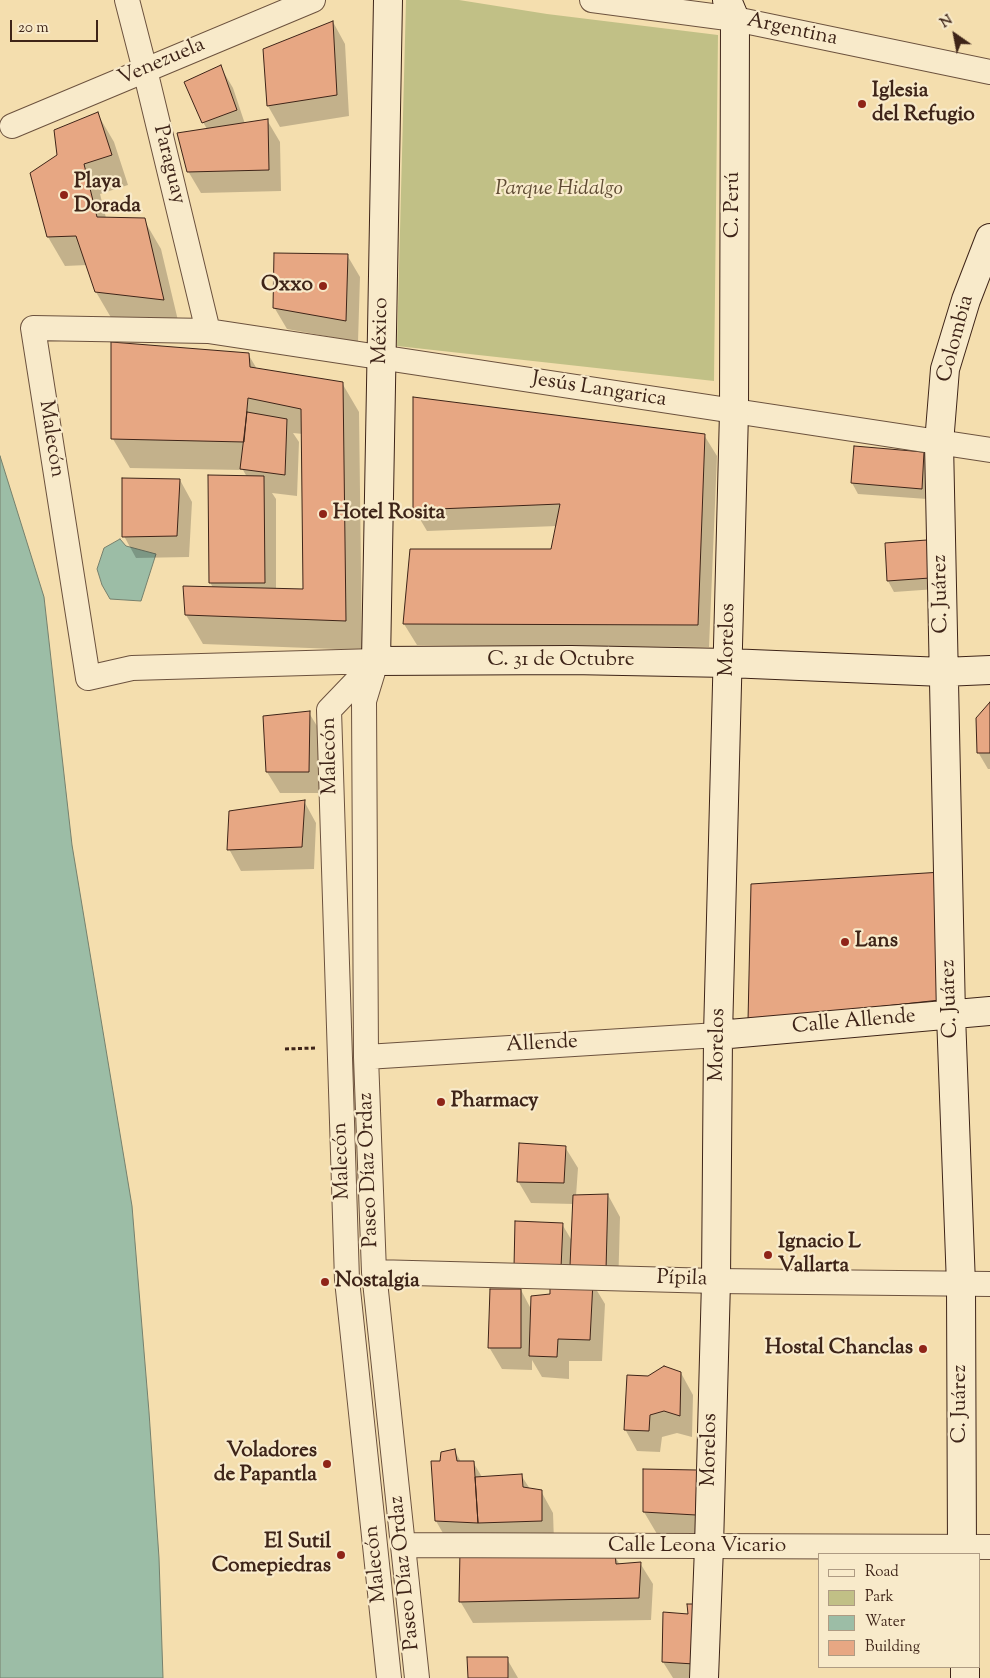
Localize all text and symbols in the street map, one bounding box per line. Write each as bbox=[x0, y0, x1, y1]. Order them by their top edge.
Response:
street label: Argentina bbox=[744, 9, 840, 53]
scale bar bbox=[12, 10, 100, 42]
north arrow bbox=[930, 10, 980, 60]
text: N bbox=[937, 11, 957, 34]
text: 20 m bbox=[18, 18, 49, 39]
street label: Venezuela bbox=[115, 33, 209, 93]
place label: Iglesia del Refugio bbox=[872, 79, 975, 129]
marker: Iglesia del Refugio bbox=[856, 98, 868, 110]
street label: Paraguay bbox=[146, 123, 190, 207]
place label: Playa Dorada bbox=[74, 170, 141, 220]
street label: C. Perú bbox=[721, 172, 747, 238]
park label: Parque Hidalgo bbox=[495, 177, 623, 203]
marker: Playa Dorada bbox=[58, 189, 70, 201]
place label: Oxxo bbox=[261, 273, 313, 299]
marker: Oxxo bbox=[317, 280, 329, 292]
street label: Colombia bbox=[933, 293, 981, 385]
street label: México bbox=[369, 297, 395, 365]
street label: Jesús Langarica bbox=[530, 368, 668, 414]
street label: Malecón bbox=[31, 399, 69, 479]
place label: Hotel Rosita bbox=[333, 501, 445, 527]
marker: Hotel Rosita bbox=[317, 508, 329, 520]
street label: C. Juárez bbox=[929, 554, 955, 634]
street label: Morelos bbox=[716, 603, 742, 677]
street label: C. 31 de Octubre bbox=[487, 648, 635, 674]
street label: Malecón bbox=[318, 717, 344, 795]
place label: Lans bbox=[855, 929, 898, 955]
marker: Lans bbox=[839, 936, 851, 948]
street label: C. Juárez bbox=[937, 959, 965, 1039]
street label: Calle Allende bbox=[791, 1005, 917, 1041]
street label: Morelos bbox=[706, 1008, 732, 1082]
street label: Allende bbox=[505, 1031, 579, 1059]
place label: Pharmacy bbox=[451, 1089, 539, 1115]
street label: Paseo Díaz Ordaz bbox=[355, 1092, 385, 1248]
marker: Pharmacy bbox=[435, 1096, 447, 1108]
street label: Malecón bbox=[329, 1122, 357, 1200]
place label: Ignacio L Vallarta bbox=[778, 1230, 861, 1280]
marker: Ignacio L Vallarta bbox=[762, 1249, 774, 1261]
street label: Pípila bbox=[656, 1267, 708, 1293]
place label: Nostalgia bbox=[335, 1269, 420, 1295]
marker: Nostalgia bbox=[319, 1276, 331, 1288]
place label: Hostal Chanclas bbox=[765, 1336, 913, 1362]
marker: Hostal Chanclas bbox=[917, 1343, 929, 1355]
street label: C. Juárez bbox=[948, 1365, 974, 1443]
street label: Morelos bbox=[698, 1413, 724, 1487]
place label: Voladores de Papantla bbox=[214, 1439, 317, 1489]
marker: Voladores de Papantla bbox=[321, 1458, 333, 1470]
street label: Paseo Díaz Ordaz bbox=[385, 1495, 427, 1651]
street label: Malecón bbox=[360, 1524, 394, 1604]
place label: El Sutil Comepiedras bbox=[212, 1530, 331, 1580]
street label: Calle Leona Vicario bbox=[608, 1534, 786, 1560]
marker: El Sutil Comepiedras bbox=[335, 1549, 347, 1561]
legend bbox=[818, 1553, 980, 1668]
text: Road bbox=[865, 1562, 899, 1583]
text: Park bbox=[865, 1587, 894, 1608]
text: Water bbox=[865, 1612, 905, 1633]
text: Building bbox=[865, 1637, 920, 1658]

